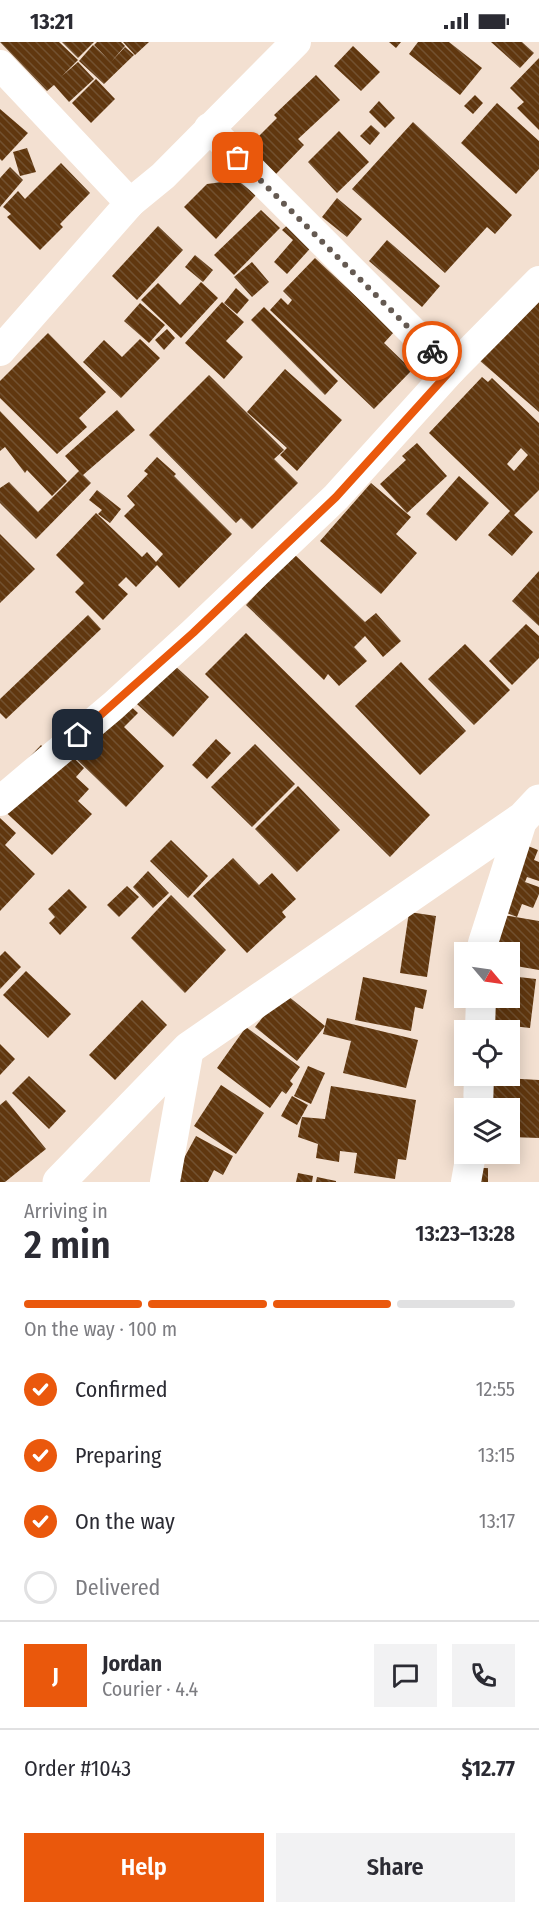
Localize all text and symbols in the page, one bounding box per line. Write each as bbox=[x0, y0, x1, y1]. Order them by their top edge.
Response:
text: 13:21 bbox=[30, 8, 74, 35]
pin bbox=[212, 132, 263, 183]
icon: bag bbox=[221, 141, 254, 174]
courier bbox=[402, 321, 462, 381]
icon: bike bbox=[416, 335, 449, 368]
pin bbox=[52, 709, 103, 760]
icon: home bbox=[61, 718, 94, 751]
north arrow bbox=[454, 942, 520, 1008]
map controls bbox=[454, 942, 520, 1164]
button: locate bbox=[454, 1020, 520, 1086]
button: layers bbox=[454, 1098, 520, 1164]
text: Arriving in bbox=[24, 1199, 108, 1223]
text: 13:23–13:28 bbox=[415, 1220, 515, 1247]
text: 2 min bbox=[24, 1222, 111, 1268]
text: On the way · 100 m bbox=[24, 1317, 177, 1341]
icon: check bbox=[24, 1373, 57, 1406]
text: Confirmed bbox=[75, 1376, 168, 1403]
text: 12:55 bbox=[476, 1377, 515, 1401]
icon: check bbox=[24, 1439, 57, 1472]
text: Preparing bbox=[75, 1442, 161, 1469]
text: 13:15 bbox=[478, 1443, 515, 1467]
icon: check bbox=[24, 1505, 57, 1538]
text: On the way bbox=[75, 1508, 175, 1535]
text: 13:17 bbox=[479, 1509, 515, 1533]
text: Delivered bbox=[75, 1574, 160, 1601]
button: chat bbox=[374, 1644, 437, 1707]
button: phone bbox=[452, 1644, 515, 1707]
text: Jordan bbox=[102, 1650, 162, 1677]
text: J bbox=[52, 1662, 59, 1689]
text: Courier · 4.4 bbox=[102, 1677, 198, 1701]
text: Order #1043 bbox=[24, 1755, 131, 1782]
text: $12.77 bbox=[461, 1755, 515, 1782]
button: Help bbox=[24, 1833, 264, 1902]
button: Share bbox=[276, 1833, 515, 1902]

